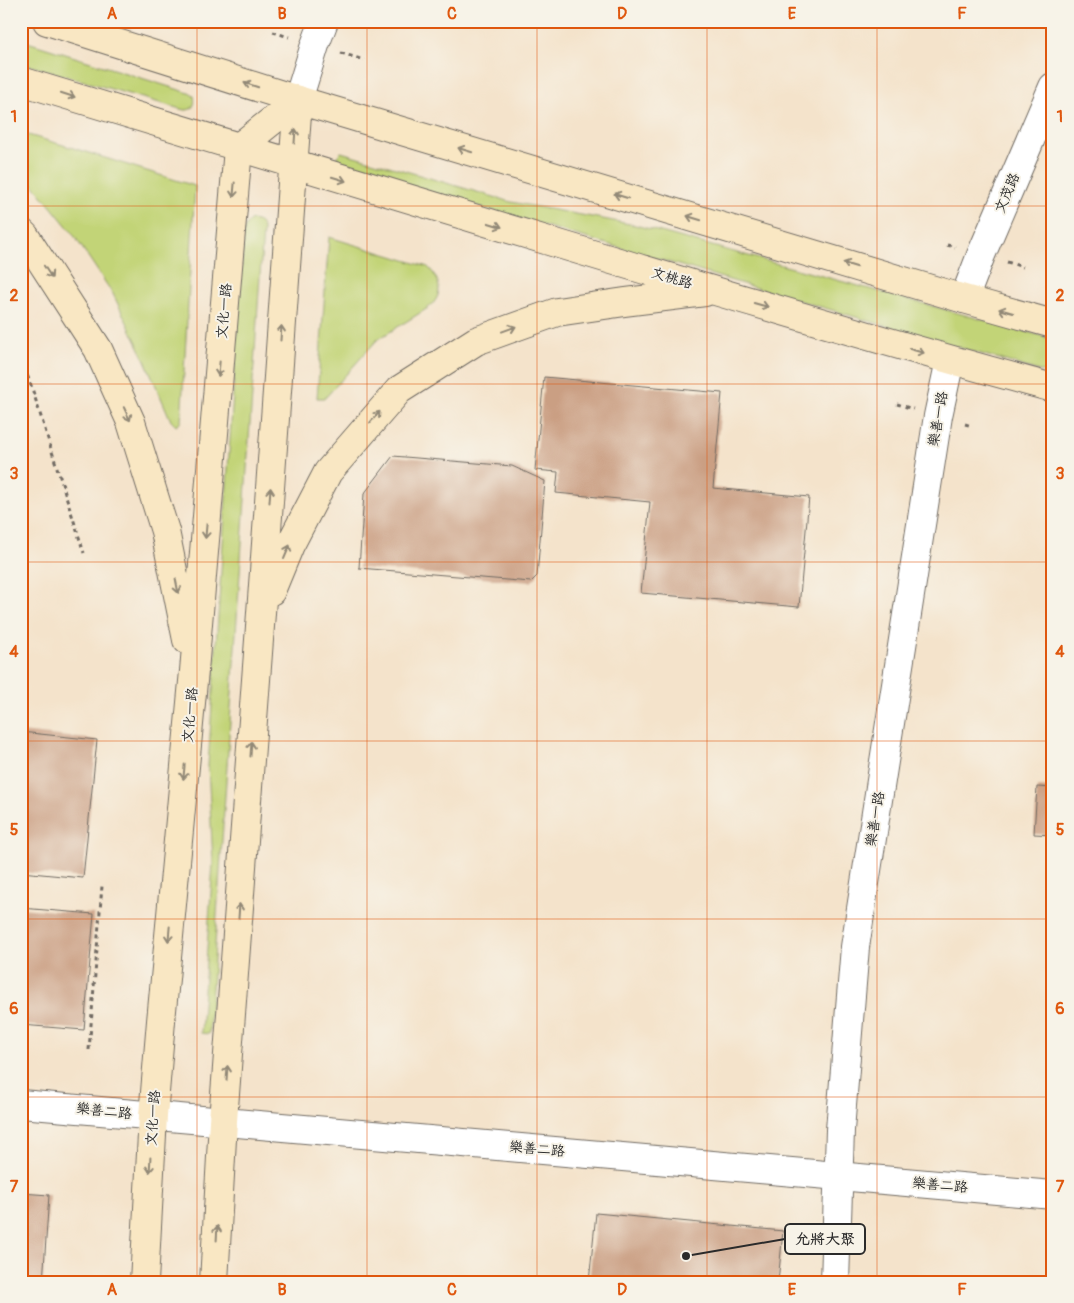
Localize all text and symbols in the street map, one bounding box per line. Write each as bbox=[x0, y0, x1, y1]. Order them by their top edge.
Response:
text: A bbox=[107, 4, 118, 24]
text: B bbox=[277, 4, 287, 24]
text: C bbox=[447, 4, 457, 24]
text: D bbox=[617, 4, 627, 24]
text: E bbox=[788, 4, 797, 24]
text: F bbox=[957, 4, 967, 24]
one-way arrow bbox=[244, 80, 260, 89]
one-way arrow bbox=[59, 91, 75, 101]
text: 1 bbox=[11, 107, 17, 127]
text: 1 bbox=[1057, 107, 1063, 127]
one-way arrow bbox=[290, 128, 300, 144]
one-way arrow bbox=[457, 144, 473, 154]
street label: 文茂路 bbox=[991, 170, 1023, 216]
one-way arrow bbox=[331, 174, 347, 184]
one-way arrow bbox=[230, 181, 239, 197]
one-way arrow bbox=[613, 191, 629, 201]
one-way arrow bbox=[687, 213, 703, 223]
one-way arrow bbox=[487, 221, 503, 231]
one-way arrow bbox=[842, 259, 858, 269]
street label: 文桃路 bbox=[649, 264, 695, 292]
one-way arrow bbox=[43, 265, 54, 279]
street label: 文化一路 bbox=[213, 282, 235, 340]
text: 2 bbox=[10, 286, 19, 306]
text: 2 bbox=[1056, 286, 1065, 306]
one-way arrow bbox=[753, 300, 769, 310]
one-way arrow bbox=[998, 306, 1014, 315]
one-way arrow bbox=[501, 324, 517, 334]
one-way arrow bbox=[276, 325, 285, 341]
one-way arrow bbox=[909, 346, 925, 356]
one-way arrow bbox=[214, 361, 224, 377]
street label: 樂善一路 bbox=[925, 390, 951, 448]
one-way arrow bbox=[123, 406, 133, 421]
one-way arrow bbox=[370, 411, 381, 424]
text: 3 bbox=[10, 464, 19, 484]
text: 3 bbox=[1056, 464, 1065, 484]
one-way arrow bbox=[265, 487, 274, 503]
one-way arrow bbox=[201, 523, 210, 539]
one-way arrow bbox=[282, 545, 292, 560]
one-way arrow bbox=[172, 578, 182, 594]
text: 4 bbox=[9, 642, 19, 662]
text: 4 bbox=[1055, 642, 1065, 662]
street label: 文化一路 bbox=[179, 686, 201, 744]
one-way arrow bbox=[247, 741, 256, 757]
one-way arrow bbox=[179, 764, 189, 780]
street label: 樂善一路 bbox=[862, 790, 888, 848]
text: 5 bbox=[10, 820, 19, 840]
text: 5 bbox=[1056, 820, 1065, 840]
one-way arrow bbox=[234, 903, 244, 919]
one-way arrow bbox=[164, 925, 174, 941]
text: 6 bbox=[9, 999, 19, 1019]
text: 6 bbox=[1055, 999, 1065, 1019]
one-way arrow bbox=[222, 1065, 232, 1081]
street label: 文化一路 bbox=[143, 1089, 163, 1147]
street label: 樂善二路 bbox=[75, 1100, 133, 1122]
street label: 樂善二路 bbox=[508, 1138, 566, 1160]
one-way arrow bbox=[146, 1156, 155, 1172]
street label: 樂善二路 bbox=[911, 1174, 969, 1196]
text: 7 bbox=[10, 1177, 19, 1197]
text: 7 bbox=[1056, 1177, 1065, 1197]
callout: 允將大聚 bbox=[785, 1224, 865, 1254]
one-way arrow bbox=[212, 1225, 221, 1241]
text: 允將大聚 bbox=[795, 1230, 855, 1249]
text: A bbox=[107, 1280, 118, 1300]
text: B bbox=[277, 1280, 287, 1300]
text: C bbox=[447, 1280, 457, 1300]
text: D bbox=[617, 1280, 627, 1300]
text: E bbox=[788, 1280, 797, 1300]
text: F bbox=[957, 1280, 967, 1300]

